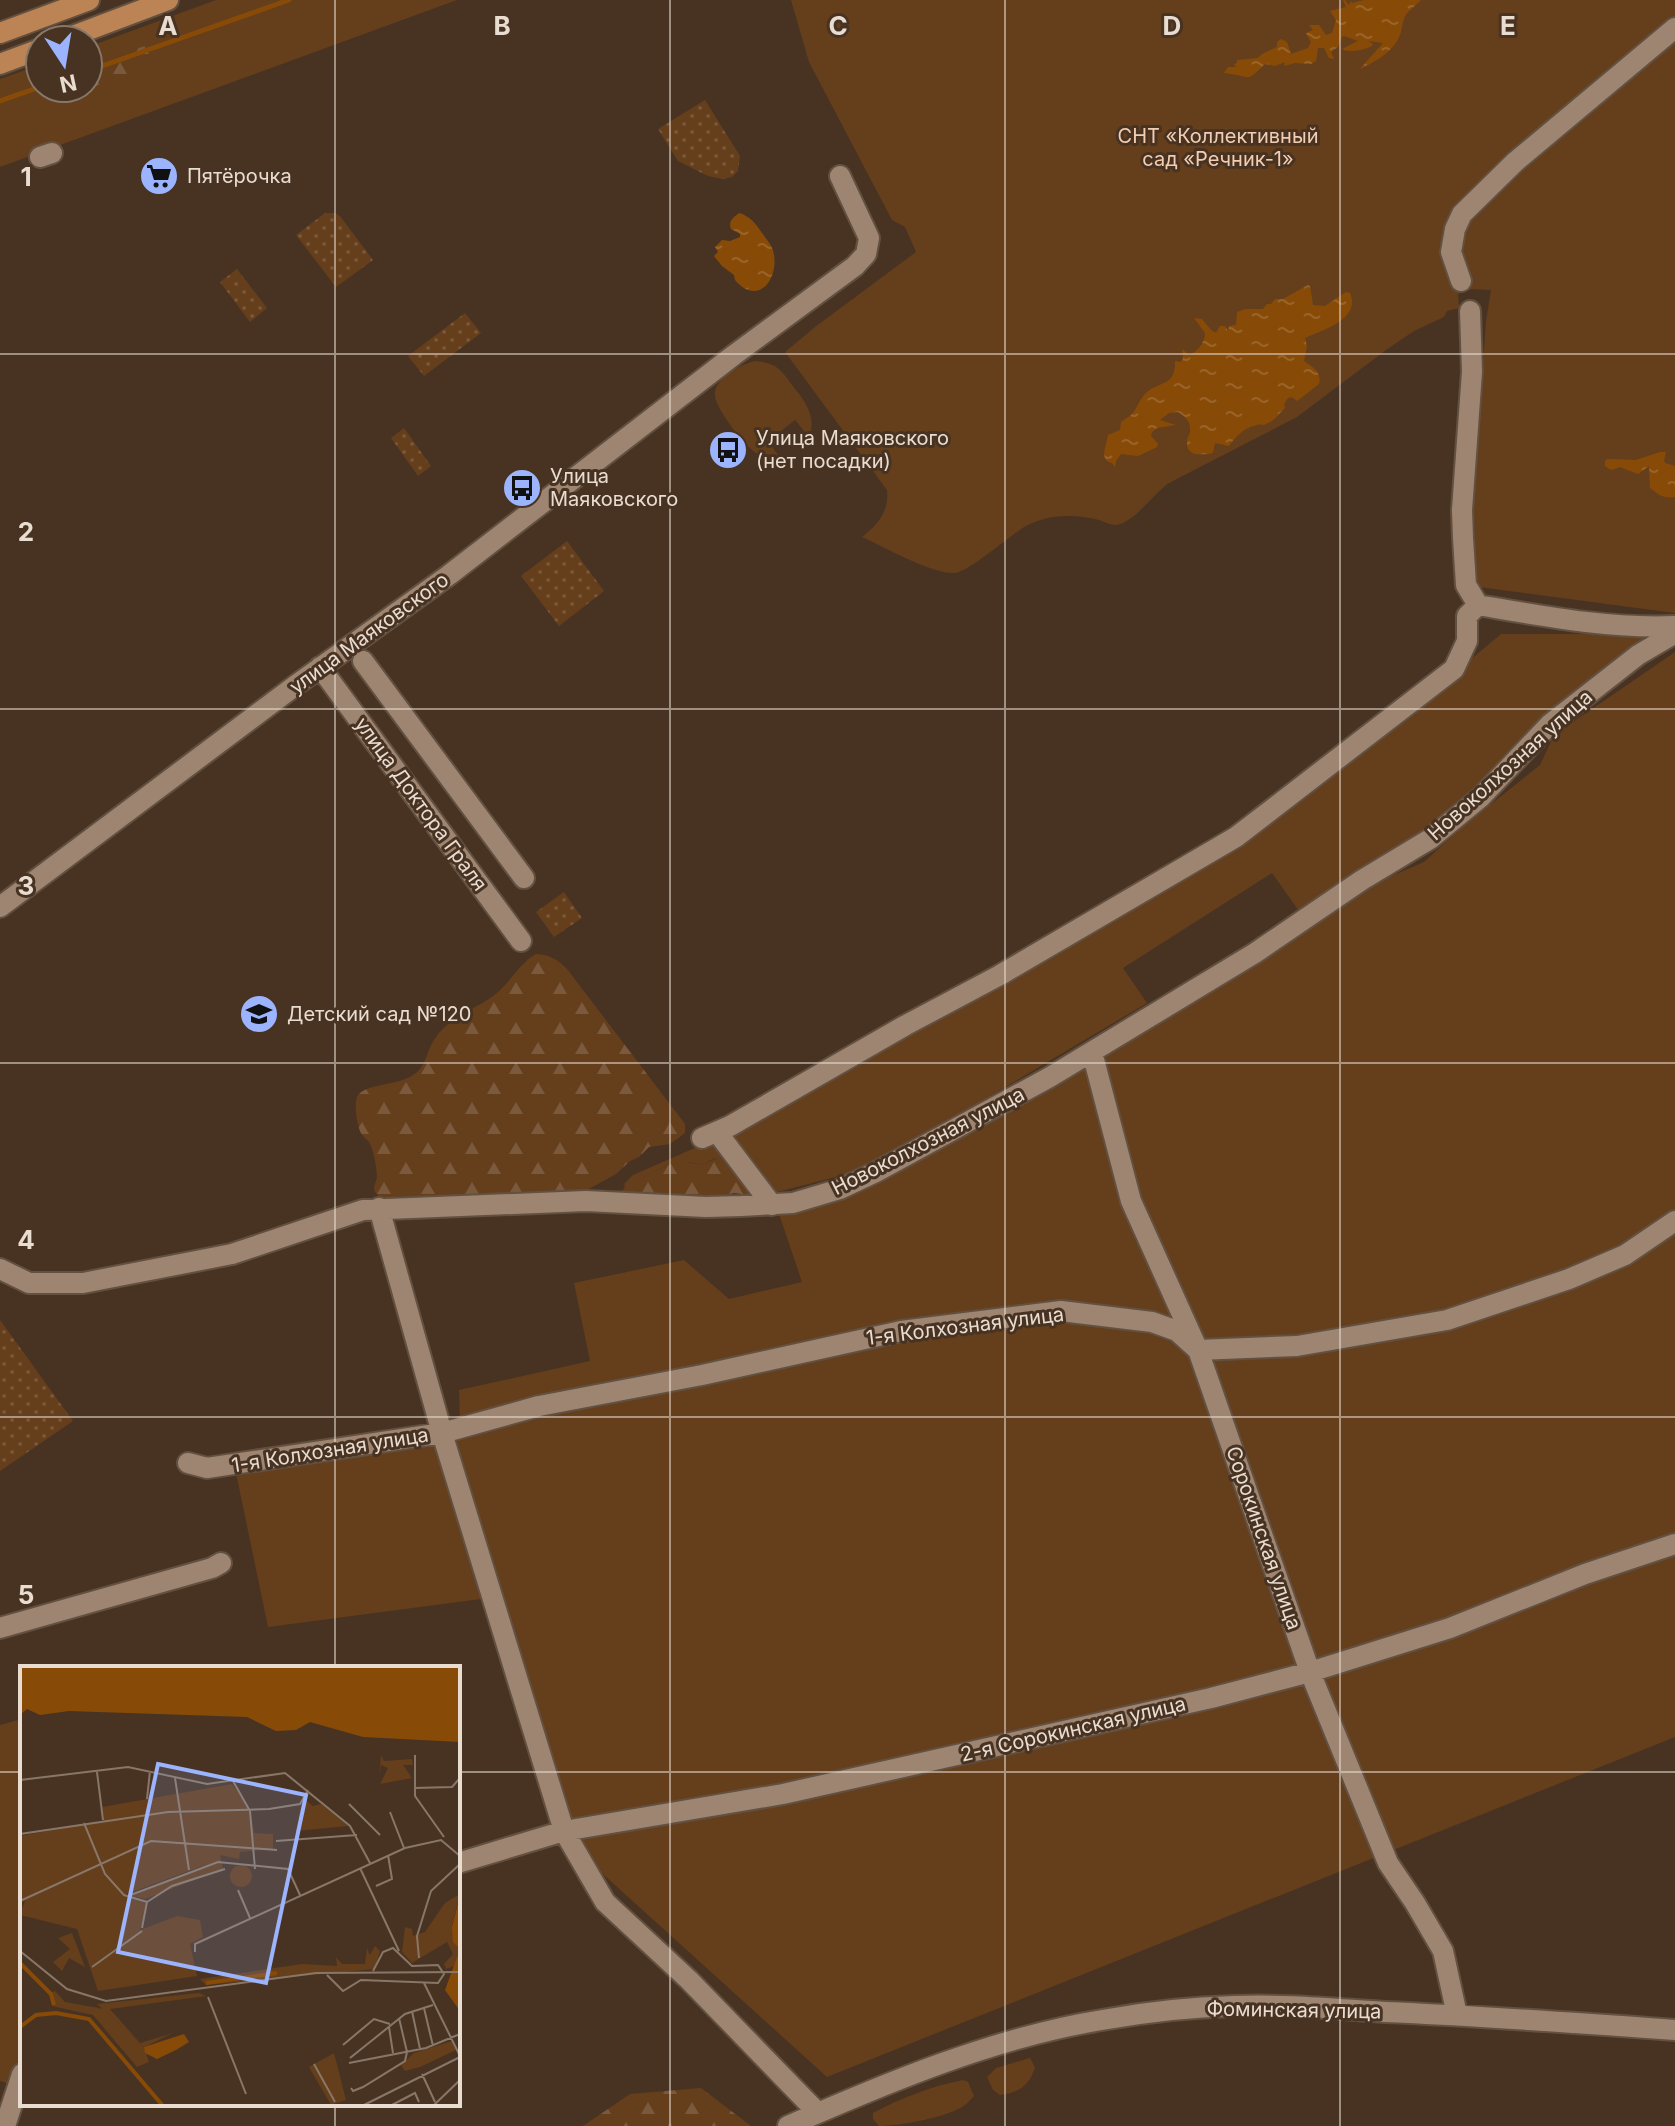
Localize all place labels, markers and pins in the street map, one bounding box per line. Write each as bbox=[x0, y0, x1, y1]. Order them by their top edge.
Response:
supermarket icon: Пятёрочка bbox=[138, 155, 180, 197]
place label: Пятёрочка bbox=[187, 164, 292, 188]
place label: Улица Маяковского (нет посадки) bbox=[756, 426, 949, 473]
bus stop icon: Улица Маяковского (нет посадки) bbox=[707, 429, 749, 471]
place label: Улица Маяковского bbox=[550, 464, 678, 511]
bus stop icon: Улица Маяковского bbox=[501, 467, 543, 509]
school or university icon: Детский сад №120 bbox=[238, 993, 280, 1035]
place label: Детский сад №120 bbox=[287, 1002, 471, 1026]

